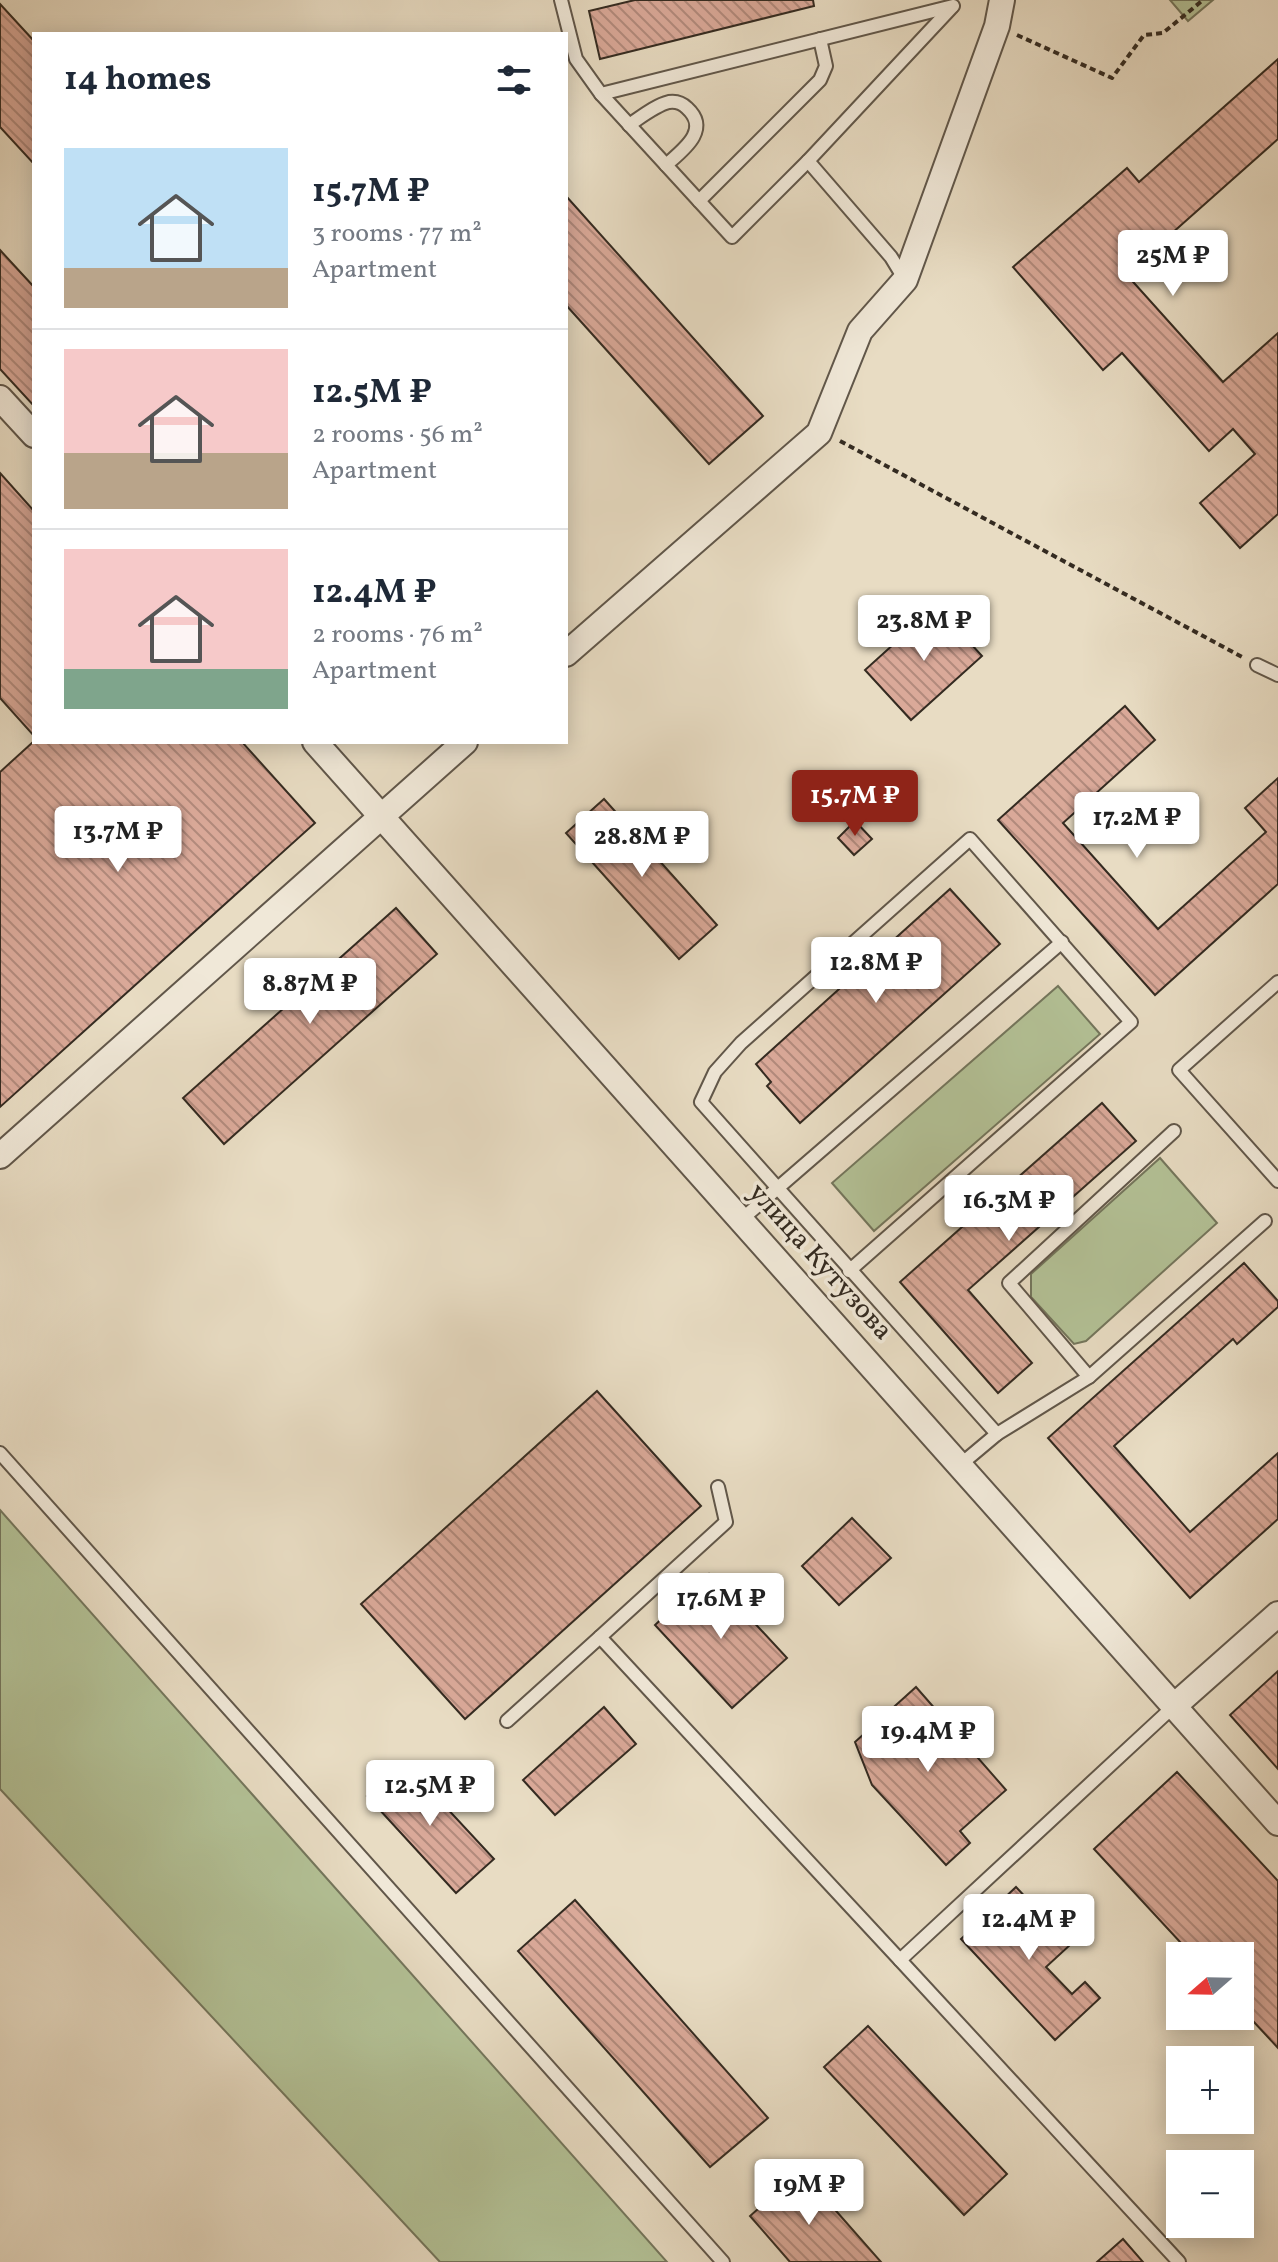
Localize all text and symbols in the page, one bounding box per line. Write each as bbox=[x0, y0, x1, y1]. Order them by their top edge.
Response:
text: 14 homes bbox=[64, 57, 211, 104]
icon: filters bbox=[492, 58, 536, 102]
text: 15.7M ₽ bbox=[312, 169, 430, 216]
icon: home bbox=[128, 180, 224, 276]
text: 3 rooms · 77 m² bbox=[312, 216, 482, 252]
pin: 25M ₽ bbox=[1117, 230, 1229, 298]
text: 25M ₽ bbox=[1136, 238, 1210, 274]
text: Apartment bbox=[312, 252, 437, 288]
text: 12.5M ₽ bbox=[312, 370, 432, 417]
icon: home bbox=[128, 381, 224, 477]
text: 2 rooms · 56 m² bbox=[312, 417, 483, 453]
text: Apartment bbox=[312, 453, 437, 489]
text: 12.4M ₽ bbox=[312, 570, 437, 617]
icon: home bbox=[128, 581, 224, 677]
pin: 23.8M ₽ bbox=[850, 595, 998, 663]
text: 23.8M ₽ bbox=[876, 603, 972, 639]
text: 2 rooms · 76 m² bbox=[312, 617, 483, 653]
text: Apartment bbox=[312, 653, 437, 689]
pin: 15.7M ₽ bbox=[781, 770, 929, 838]
text: 15.7M ₽ bbox=[810, 778, 900, 814]
pin: 17.2M ₽ bbox=[1063, 792, 1211, 860]
text: 17.2M ₽ bbox=[1092, 800, 1182, 836]
pin: 13.7M ₽ bbox=[44, 806, 192, 874]
pin: 28.8M ₽ bbox=[568, 811, 716, 879]
text: 13.7M ₽ bbox=[73, 814, 163, 850]
text: 28.8M ₽ bbox=[594, 819, 691, 855]
pin: 12.8M ₽ bbox=[802, 937, 950, 1005]
text: 12.8M ₽ bbox=[829, 945, 923, 981]
pin: 8.87M ₽ bbox=[236, 958, 384, 1026]
text: 8.87M ₽ bbox=[262, 966, 358, 1002]
street label: улица Кутузова bbox=[739, 1175, 901, 1349]
pin: 16.3M ₽ bbox=[935, 1175, 1083, 1243]
text: 16.3M ₽ bbox=[962, 1183, 1056, 1219]
pin: 17.6M ₽ bbox=[647, 1573, 795, 1641]
text: 17.6M ₽ bbox=[676, 1581, 766, 1617]
pin: 19.4M ₽ bbox=[854, 1706, 1002, 1774]
text: 19.4M ₽ bbox=[880, 1714, 976, 1750]
pin: 12.5M ₽ bbox=[356, 1760, 504, 1828]
text: 12.5M ₽ bbox=[384, 1768, 476, 1804]
pin: 12.4M ₽ bbox=[955, 1894, 1103, 1962]
text: 12.4M ₽ bbox=[981, 1902, 1077, 1938]
north arrow bbox=[1166, 1942, 1254, 2030]
map controls bbox=[1166, 1942, 1254, 2238]
button: + bbox=[1166, 2046, 1254, 2134]
button: − bbox=[1166, 2150, 1254, 2238]
pin: 19M ₽ bbox=[753, 2159, 865, 2227]
text: 19M ₽ bbox=[773, 2167, 845, 2203]

